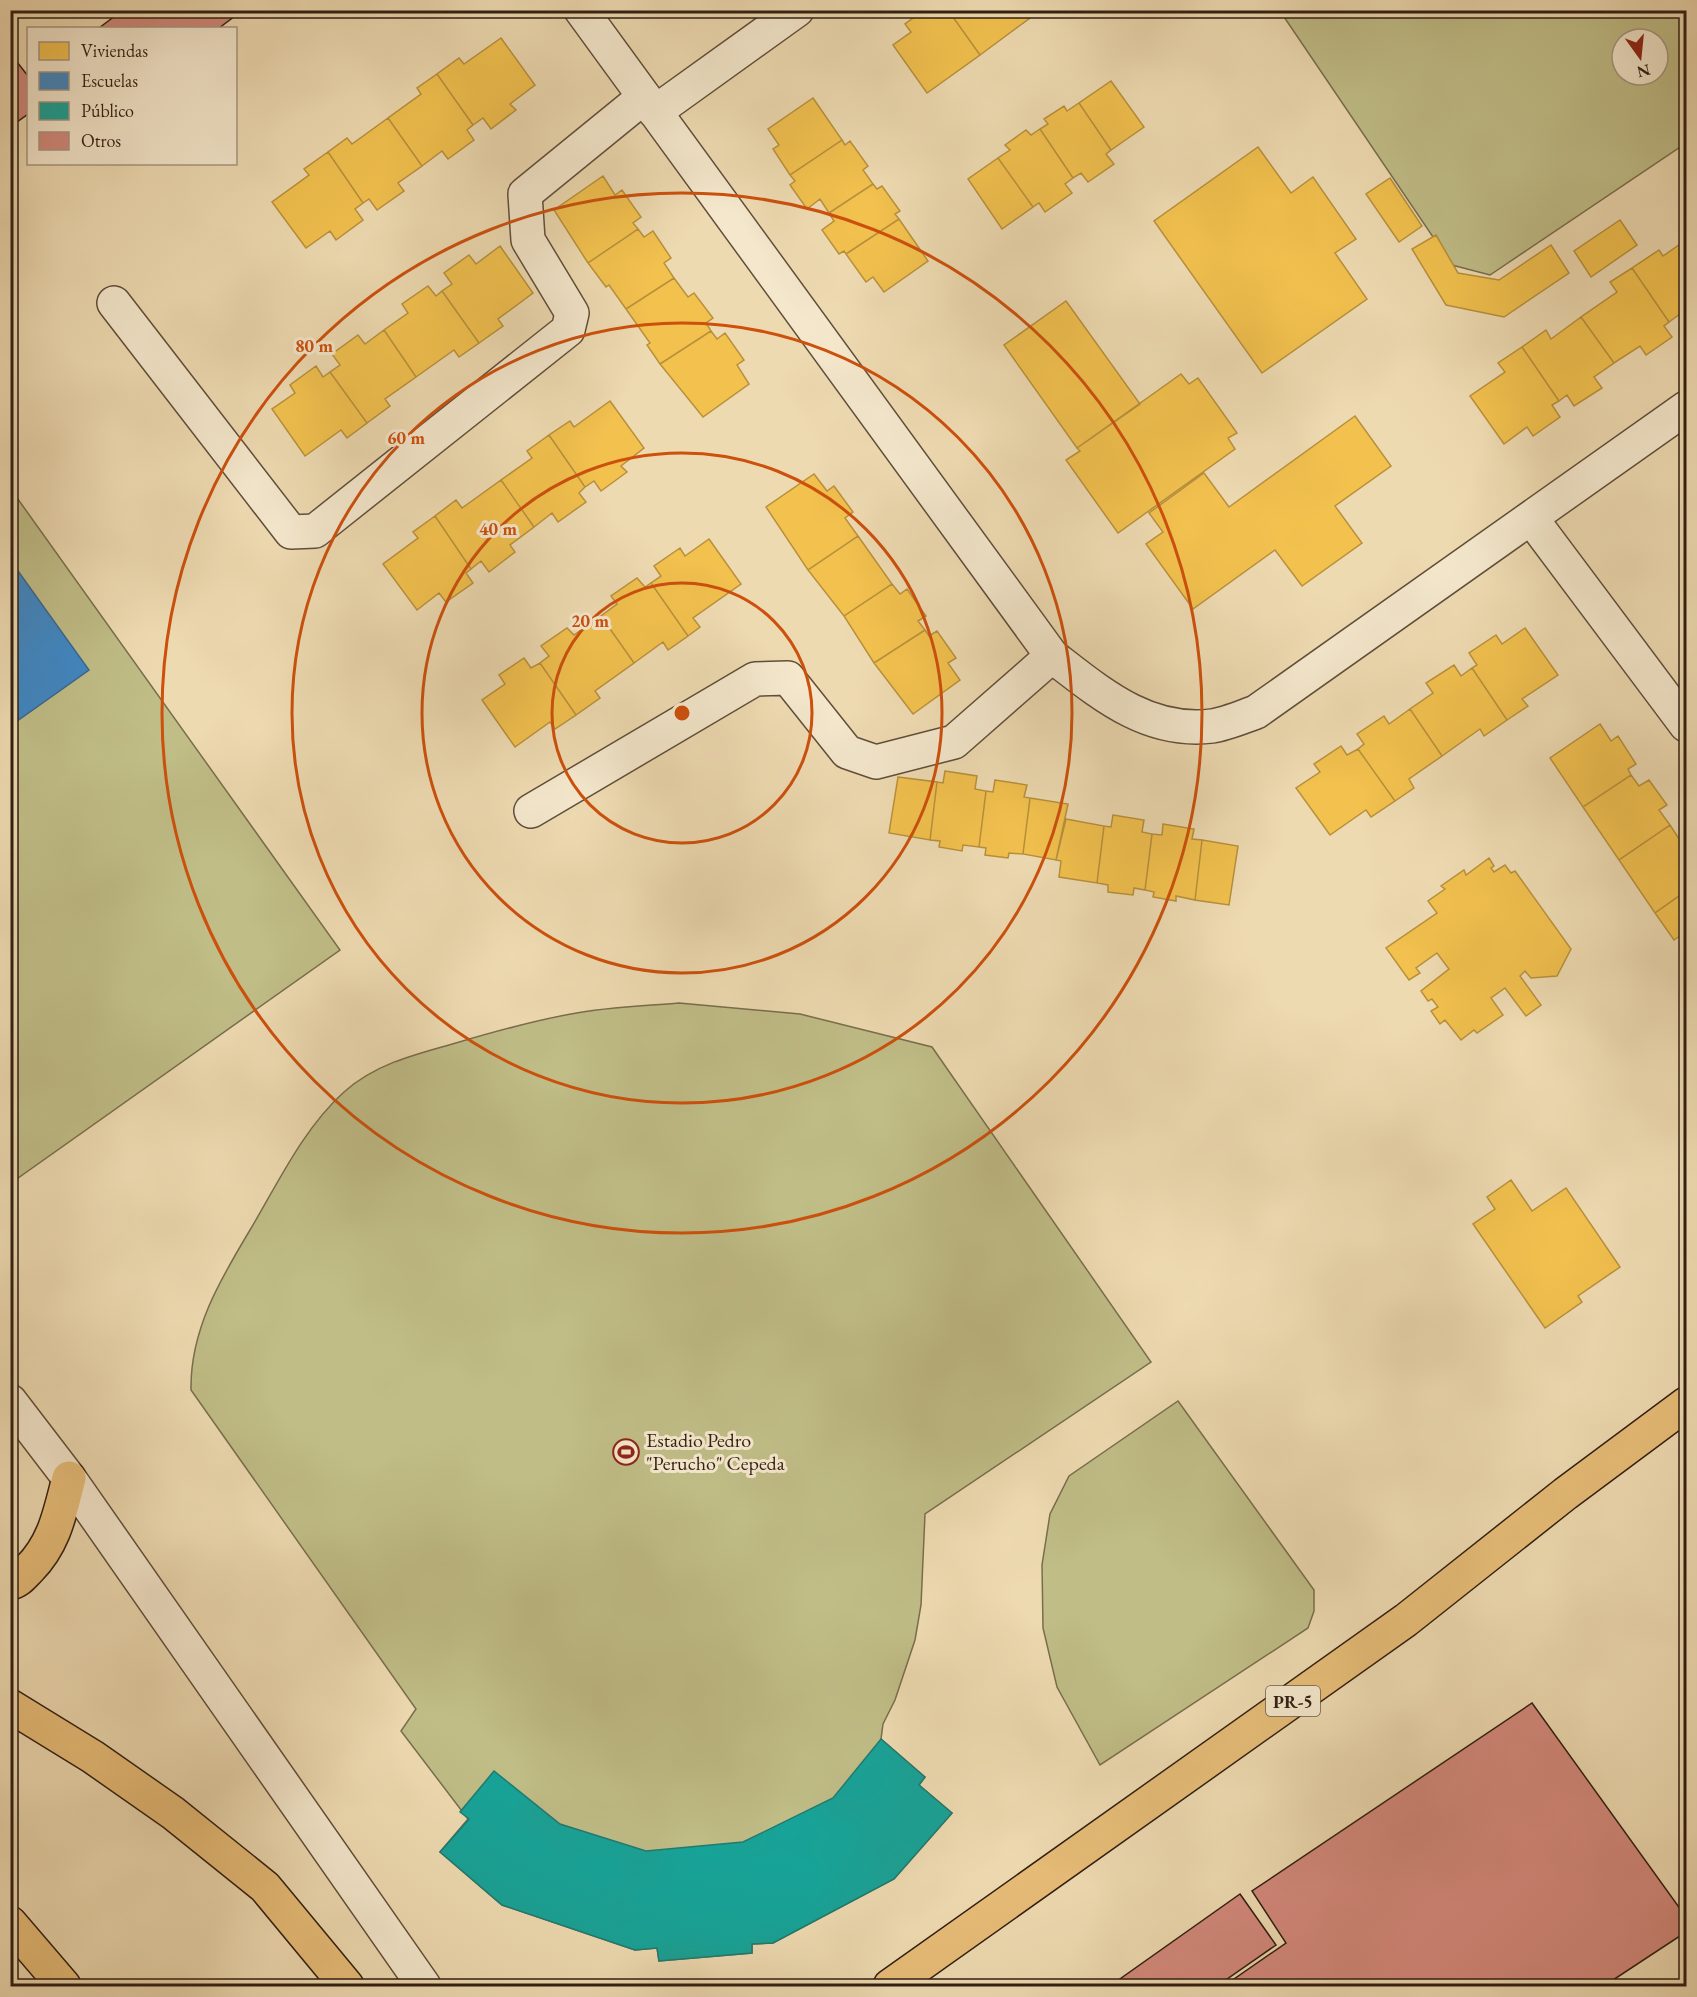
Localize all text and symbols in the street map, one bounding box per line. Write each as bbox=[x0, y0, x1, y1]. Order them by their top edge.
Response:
legend bbox=[27, 27, 237, 165]
north arrow bbox=[1610, 27, 1670, 87]
text: Viviendas bbox=[81, 39, 148, 62]
text: N bbox=[1635, 59, 1653, 83]
text: Escuelas bbox=[81, 69, 138, 92]
text: Público bbox=[81, 99, 134, 122]
text: Otros bbox=[81, 129, 121, 152]
text: 80 m bbox=[295, 334, 333, 357]
text: 60 m bbox=[387, 426, 425, 449]
text: 40 m bbox=[479, 517, 517, 540]
text: 20 m bbox=[571, 609, 609, 632]
centre of rings bbox=[672, 703, 692, 723]
place label: Estadio Pedro "Perucho" Cepeda bbox=[646, 1427, 785, 1476]
sports icon: Estadio Pedro "Perucho" Cepeda bbox=[611, 1437, 641, 1467]
road number: PR-5 bbox=[1266, 1686, 1320, 1716]

